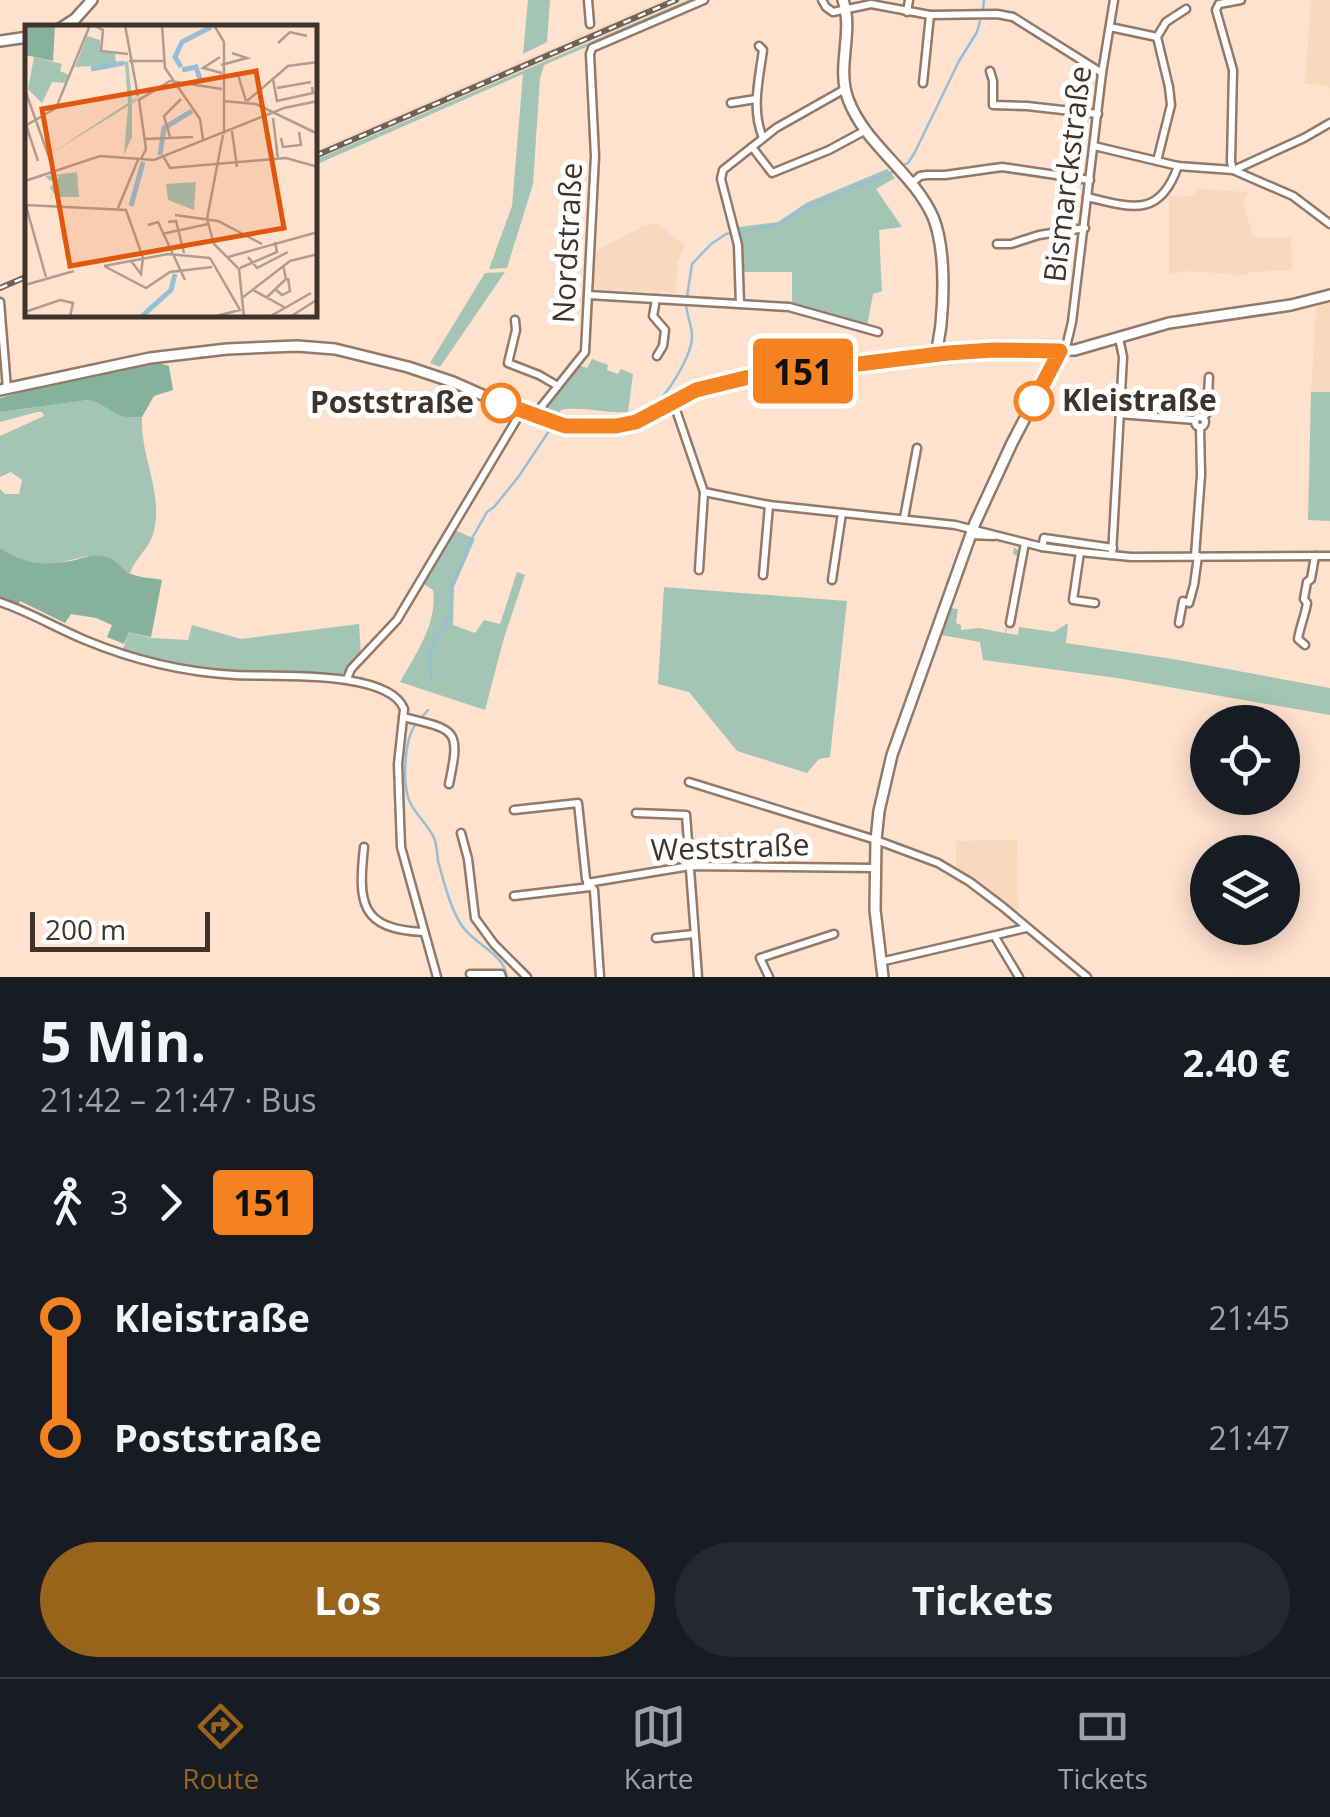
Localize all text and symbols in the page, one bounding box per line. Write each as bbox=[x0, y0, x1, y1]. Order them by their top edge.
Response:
inset map bbox=[25, 25, 318, 318]
street label: Bismarckstraße bbox=[1033, 63, 1100, 284]
street label: Nordstraße bbox=[542, 162, 591, 324]
line badge: 151 bbox=[746, 338, 860, 404]
text: 151 bbox=[773, 348, 833, 395]
place label: Kleistraße bbox=[1062, 379, 1217, 420]
place label: Poststraße bbox=[310, 381, 474, 422]
marker: Kleistraße bbox=[1015, 382, 1053, 420]
marker: Poststraße bbox=[482, 384, 520, 422]
map controls bbox=[1190, 705, 1300, 945]
button: locate bbox=[1190, 705, 1300, 815]
street label: Weststraße bbox=[650, 823, 810, 870]
button: layers bbox=[1190, 835, 1300, 945]
scale bar bbox=[30, 907, 210, 951]
text: 200 m bbox=[45, 910, 126, 948]
text: 5 Min. bbox=[40, 1003, 206, 1078]
text: 2.40 € bbox=[1182, 1036, 1290, 1088]
text: 21:42 – 21:47 · Bus bbox=[40, 1078, 316, 1121]
icon: walk bbox=[40, 1175, 95, 1230]
icon: forward bbox=[143, 1175, 198, 1230]
text: 151 bbox=[233, 1179, 293, 1226]
text: 3 bbox=[110, 1181, 128, 1224]
text: Kleistraße bbox=[114, 1291, 310, 1343]
text: 21:45 bbox=[1208, 1296, 1290, 1339]
text: Poststraße bbox=[114, 1411, 322, 1463]
text: 21:47 bbox=[1208, 1416, 1290, 1459]
button: Los bbox=[40, 1542, 655, 1657]
button: Tickets bbox=[675, 1542, 1290, 1657]
tab: Route bbox=[182, 1699, 259, 1797]
tab: Karte bbox=[624, 1699, 694, 1797]
tab: Tickets bbox=[1058, 1699, 1148, 1797]

